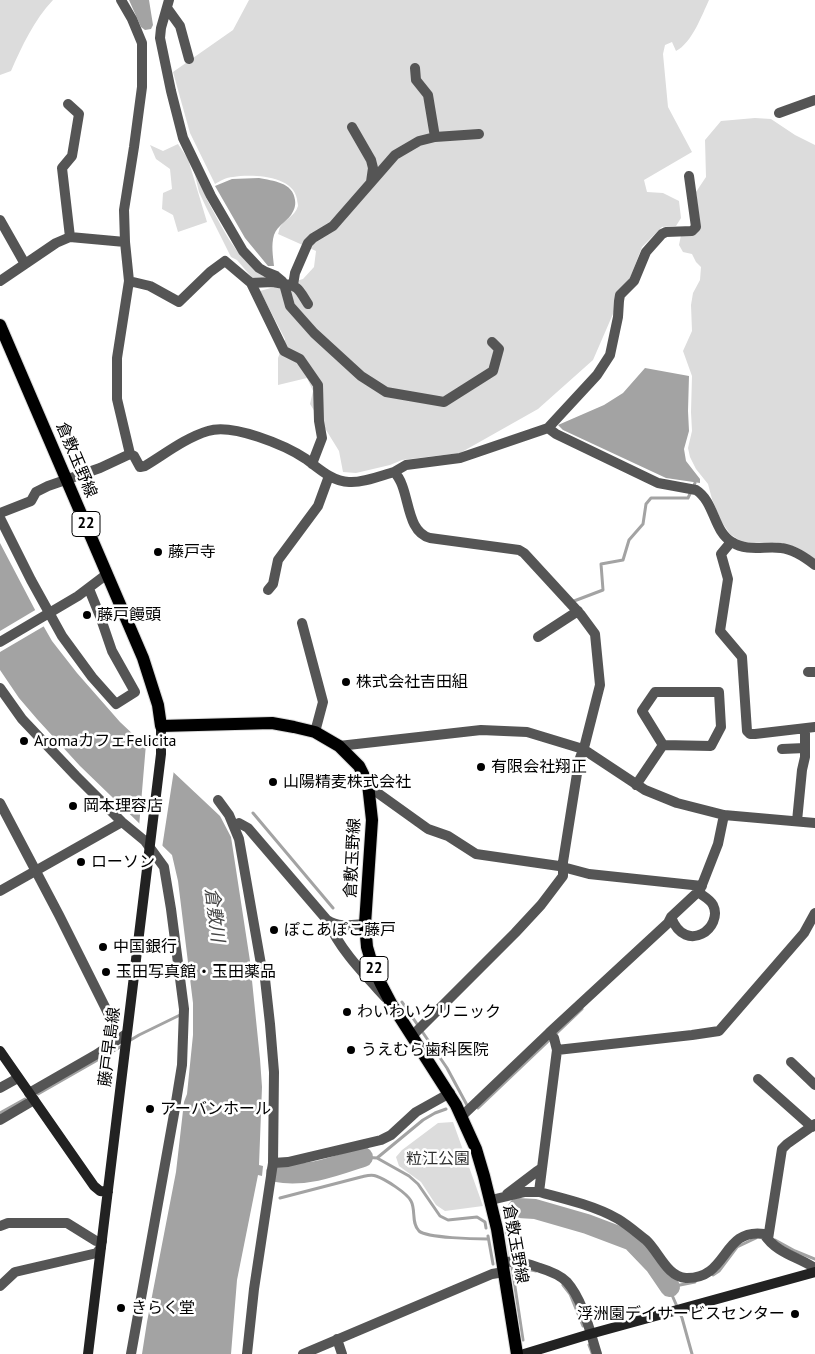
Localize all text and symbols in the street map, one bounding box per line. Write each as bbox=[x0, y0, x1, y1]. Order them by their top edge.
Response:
street label: 倉敷玉野線 bbox=[52, 419, 100, 501]
road number: 22 bbox=[72, 512, 100, 536]
place label: 藤戸寺 bbox=[168, 542, 216, 562]
marker: 藤戸寺 bbox=[152, 546, 164, 558]
place label: 藤戸饅頭 bbox=[97, 605, 161, 625]
marker: 藤戸饅頭 bbox=[81, 609, 93, 621]
place label: 株式会社吉田組 bbox=[356, 672, 468, 692]
marker: 株式会社吉田組 bbox=[340, 676, 352, 688]
place label: AromaカフェFelicita bbox=[34, 731, 177, 751]
marker: AromaカフェFelicita bbox=[18, 735, 30, 747]
place label: 有限会社翔正 bbox=[491, 757, 587, 777]
marker: 有限会社翔正 bbox=[475, 761, 487, 773]
place label: 山陽精麦株式会社 bbox=[283, 772, 411, 792]
marker: 山陽精麦株式会社 bbox=[267, 776, 279, 788]
place label: 岡本理容店 bbox=[83, 796, 163, 816]
marker: 岡本理容店 bbox=[67, 800, 79, 812]
street label: 倉敷玉野線 bbox=[341, 818, 365, 898]
place label: ローソン bbox=[91, 852, 155, 872]
marker: ローソン bbox=[75, 856, 87, 868]
water label: 倉敷川 bbox=[200, 887, 228, 943]
place label: ぽこあぽこ藤戸 bbox=[284, 920, 396, 940]
marker: ぽこあぽこ藤戸 bbox=[268, 924, 280, 936]
place label: 中国銀行 bbox=[113, 937, 177, 957]
marker: 中国銀行 bbox=[97, 941, 109, 953]
road number: 22 bbox=[360, 956, 388, 982]
place label: 玉田写真館・玉田薬品 bbox=[116, 962, 276, 982]
marker: 玉田写真館・玉田薬品 bbox=[100, 966, 112, 978]
place label: わいわいクリニック bbox=[357, 1002, 501, 1022]
street label: 藤戸早島線 bbox=[96, 1006, 124, 1088]
marker: わいわいクリニック bbox=[341, 1006, 353, 1018]
place label: うえむら歯科医院 bbox=[361, 1040, 489, 1060]
marker: うえむら歯科医院 bbox=[345, 1044, 357, 1056]
place label: アーバンホール bbox=[160, 1099, 271, 1119]
marker: アーバンホール bbox=[144, 1103, 156, 1115]
park label: 粒江公園 bbox=[406, 1149, 470, 1169]
street label: 倉敷玉野線 bbox=[499, 1203, 531, 1285]
place label: きらく堂 bbox=[131, 1298, 195, 1318]
marker: きらく堂 bbox=[115, 1302, 127, 1314]
place label: 浮洲園デイサービスセンター bbox=[577, 1304, 785, 1324]
marker: 浮洲園デイサービスセンター bbox=[789, 1308, 801, 1320]

